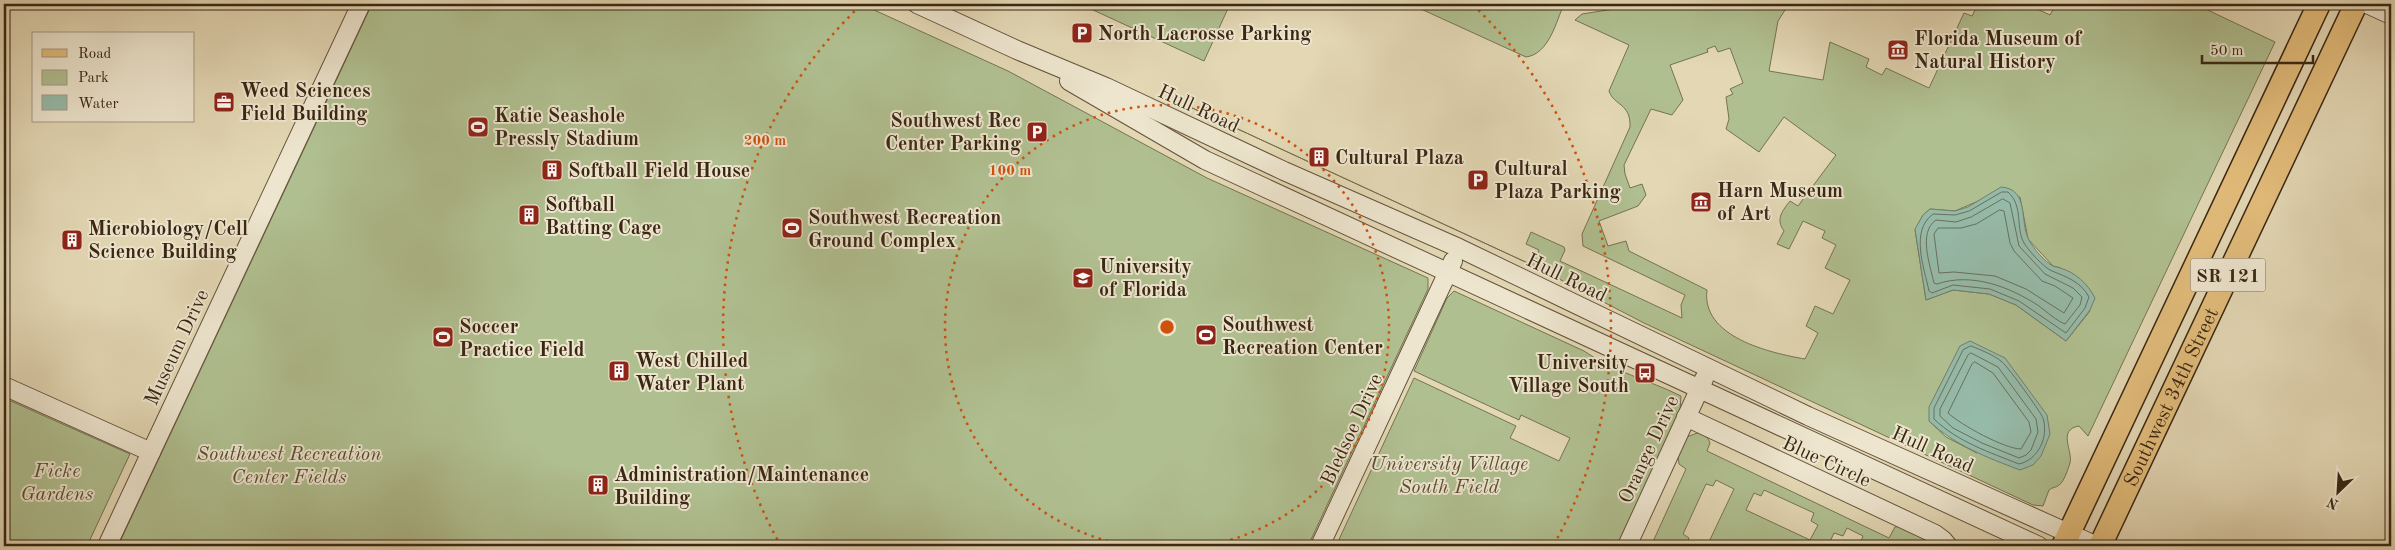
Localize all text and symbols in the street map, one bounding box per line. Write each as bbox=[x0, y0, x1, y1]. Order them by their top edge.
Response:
parking icon: North Lacrosse Parking bbox=[1070, 21, 1094, 45]
place label: North Lacrosse Parking bbox=[1098, 25, 1311, 45]
place label: Florida Museum of Natural History bbox=[1914, 30, 2083, 73]
legend bbox=[32, 32, 195, 122]
scale bar bbox=[2202, 32, 2314, 64]
museum icon: Florida Museum of Natural History bbox=[1886, 38, 1910, 62]
text: 50 m bbox=[2210, 44, 2244, 59]
text: Road bbox=[78, 47, 112, 62]
text: Park bbox=[78, 71, 109, 86]
place label: Weed Sciences Field Building bbox=[240, 82, 370, 125]
street label: Hull Road bbox=[1154, 82, 1242, 137]
office icon: Weed Sciences Field Building bbox=[212, 90, 236, 114]
text: Water bbox=[78, 97, 119, 112]
place label: Katie Seashole Pressly Stadium bbox=[494, 107, 639, 150]
place label: Southwest Rec Center Parking bbox=[885, 112, 1021, 155]
sports icon: Katie Seashole Pressly Stadium bbox=[466, 115, 490, 139]
parking icon: Southwest Rec Center Parking bbox=[1025, 120, 1049, 144]
text: 200 m bbox=[744, 134, 786, 149]
building icon: Cultural Plaza bbox=[1307, 145, 1331, 169]
place label: Cultural Plaza bbox=[1335, 149, 1464, 169]
building icon: Softball Field House bbox=[540, 158, 564, 182]
place label: Cultural Plaza Parking bbox=[1494, 160, 1621, 203]
place label: Softball Field House bbox=[568, 162, 750, 182]
text: 100 m bbox=[989, 164, 1031, 179]
parking icon: Cultural Plaza Parking bbox=[1466, 168, 1490, 192]
place label: Harn Museum of Art bbox=[1717, 182, 1843, 225]
museum icon: Harn Museum of Art bbox=[1689, 190, 1713, 214]
place label: Softball Batting Cage bbox=[545, 196, 662, 239]
building icon: Softball Batting Cage bbox=[517, 203, 541, 227]
place label: Southwest Recreation Ground Complex bbox=[808, 209, 1001, 252]
sports icon: Southwest Recreation Ground Complex bbox=[780, 216, 804, 240]
place label: Microbiology/Cell Science Building bbox=[88, 220, 248, 263]
building icon: Microbiology/Cell Science Building bbox=[60, 228, 84, 252]
street label: Hull Road bbox=[1522, 251, 1610, 307]
place label: University of Florida bbox=[1099, 258, 1192, 301]
road number: SR 121 bbox=[2190, 258, 2266, 292]
school or university icon: University of Florida bbox=[1071, 266, 1095, 290]
street label: Museum Drive bbox=[142, 287, 213, 409]
street label: Southwest 34th Street bbox=[2121, 305, 2223, 490]
place label: Southwest Recreation Center bbox=[1222, 316, 1383, 359]
place label: Soccer Practice Field bbox=[459, 318, 585, 361]
centre of rings bbox=[1158, 318, 1176, 336]
sports icon: Southwest Recreation Center bbox=[1194, 323, 1218, 347]
sports icon: Soccer Practice Field bbox=[431, 325, 455, 349]
place label: West Chilled Water Plant bbox=[635, 352, 749, 395]
place label: University Village South bbox=[1508, 354, 1629, 397]
building icon: West Chilled Water Plant bbox=[607, 359, 631, 383]
bus stop icon: University Village South bbox=[1633, 361, 1657, 385]
street label: Bledsoe Drive bbox=[1318, 371, 1387, 489]
street label: Orange Drive bbox=[1616, 393, 1683, 507]
street label: Hull Road bbox=[1888, 424, 1976, 478]
street label: Blue Circle bbox=[1779, 434, 1873, 492]
park label: Southwest Recreation Center Fields bbox=[197, 445, 382, 488]
park label: University Village South Field bbox=[1370, 455, 1528, 498]
park label: Ficke Gardens bbox=[21, 462, 93, 505]
place label: Administration/Maintenance Building bbox=[614, 466, 869, 509]
north arrow bbox=[2312, 468, 2362, 518]
building icon: Administration/Maintenance Building bbox=[586, 473, 610, 497]
text: N bbox=[2325, 494, 2341, 511]

